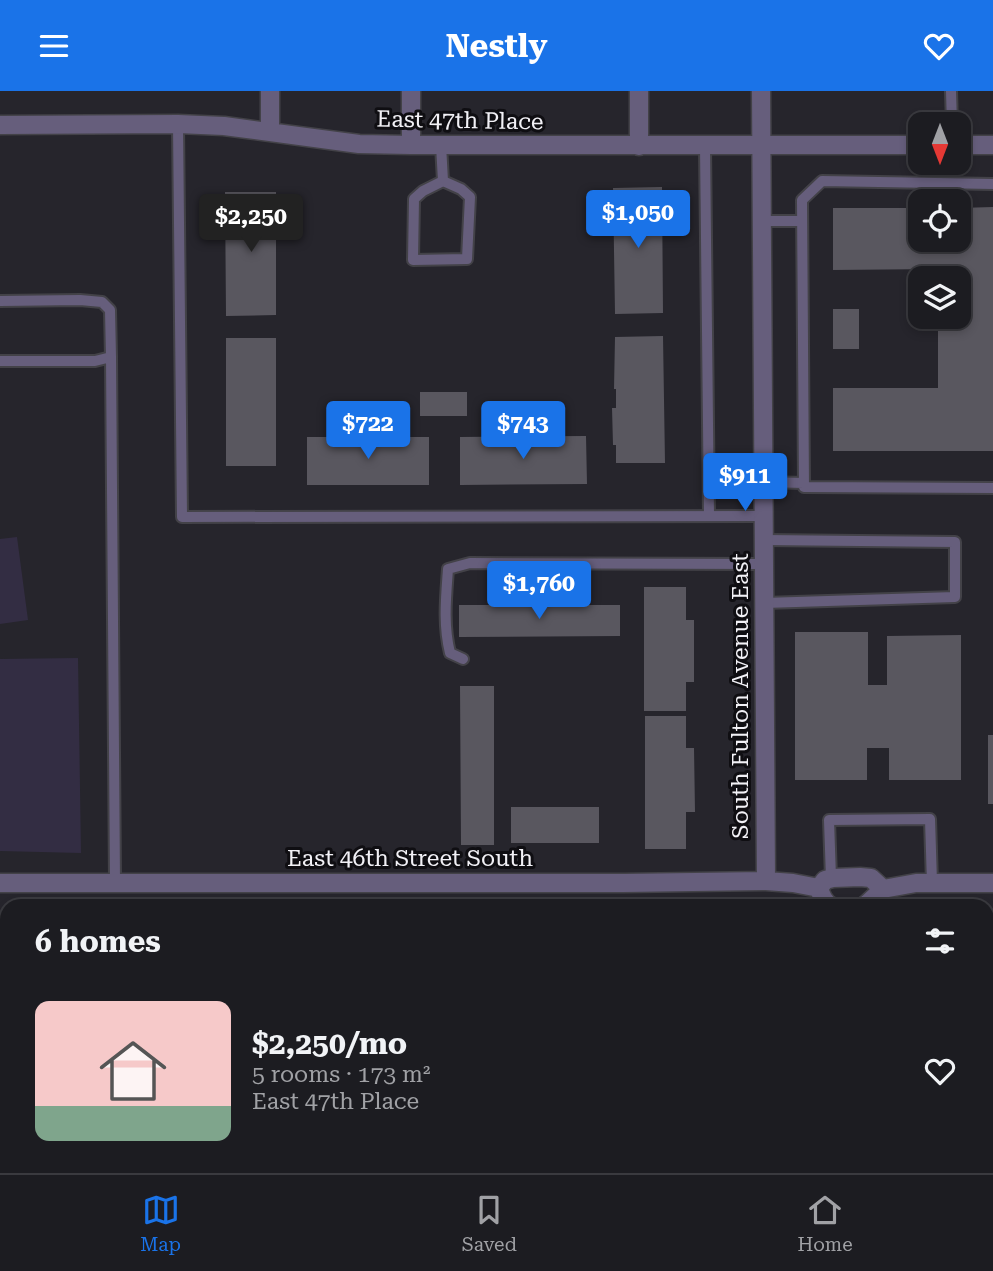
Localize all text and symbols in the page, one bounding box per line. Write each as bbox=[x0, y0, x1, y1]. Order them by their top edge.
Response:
icon: menu bbox=[35, 27, 73, 65]
text: Nestly bbox=[445, 27, 548, 65]
icon: heart bbox=[920, 27, 958, 65]
street label: East 47th Place bbox=[376, 106, 544, 135]
north arrow bbox=[908, 112, 971, 175]
map controls bbox=[908, 112, 971, 329]
button: locate bbox=[908, 189, 971, 252]
pin: $1,050 bbox=[581, 191, 695, 250]
pin: $2,250 bbox=[194, 195, 308, 254]
text: $1,050 bbox=[602, 199, 674, 226]
text: $2,250 bbox=[215, 203, 287, 230]
button: layers bbox=[908, 266, 971, 329]
pin: $722 bbox=[327, 401, 409, 461]
pin: $743 bbox=[482, 401, 564, 461]
text: $722 bbox=[342, 410, 394, 437]
text: $743 bbox=[497, 410, 549, 437]
pin: $911 bbox=[704, 453, 786, 513]
text: $911 bbox=[719, 462, 771, 489]
street label: South Fulton Avenue East bbox=[727, 553, 754, 839]
pin: $1,760 bbox=[482, 561, 596, 621]
text: $1,760 bbox=[503, 570, 575, 597]
street label: East 46th Street South bbox=[287, 845, 533, 872]
icon: filters bbox=[921, 922, 959, 960]
text: 6 homes bbox=[35, 924, 161, 959]
text: $2,250/mo bbox=[252, 1026, 407, 1061]
icon: home bbox=[91, 1029, 175, 1113]
icon: heart bbox=[921, 1052, 959, 1090]
text: 5 rooms · 173 m² bbox=[252, 1061, 430, 1088]
text: East 47th Place bbox=[252, 1088, 419, 1115]
tab: Map bbox=[140, 1191, 181, 1256]
tab: Saved bbox=[462, 1191, 517, 1256]
tab: Home bbox=[798, 1191, 853, 1256]

